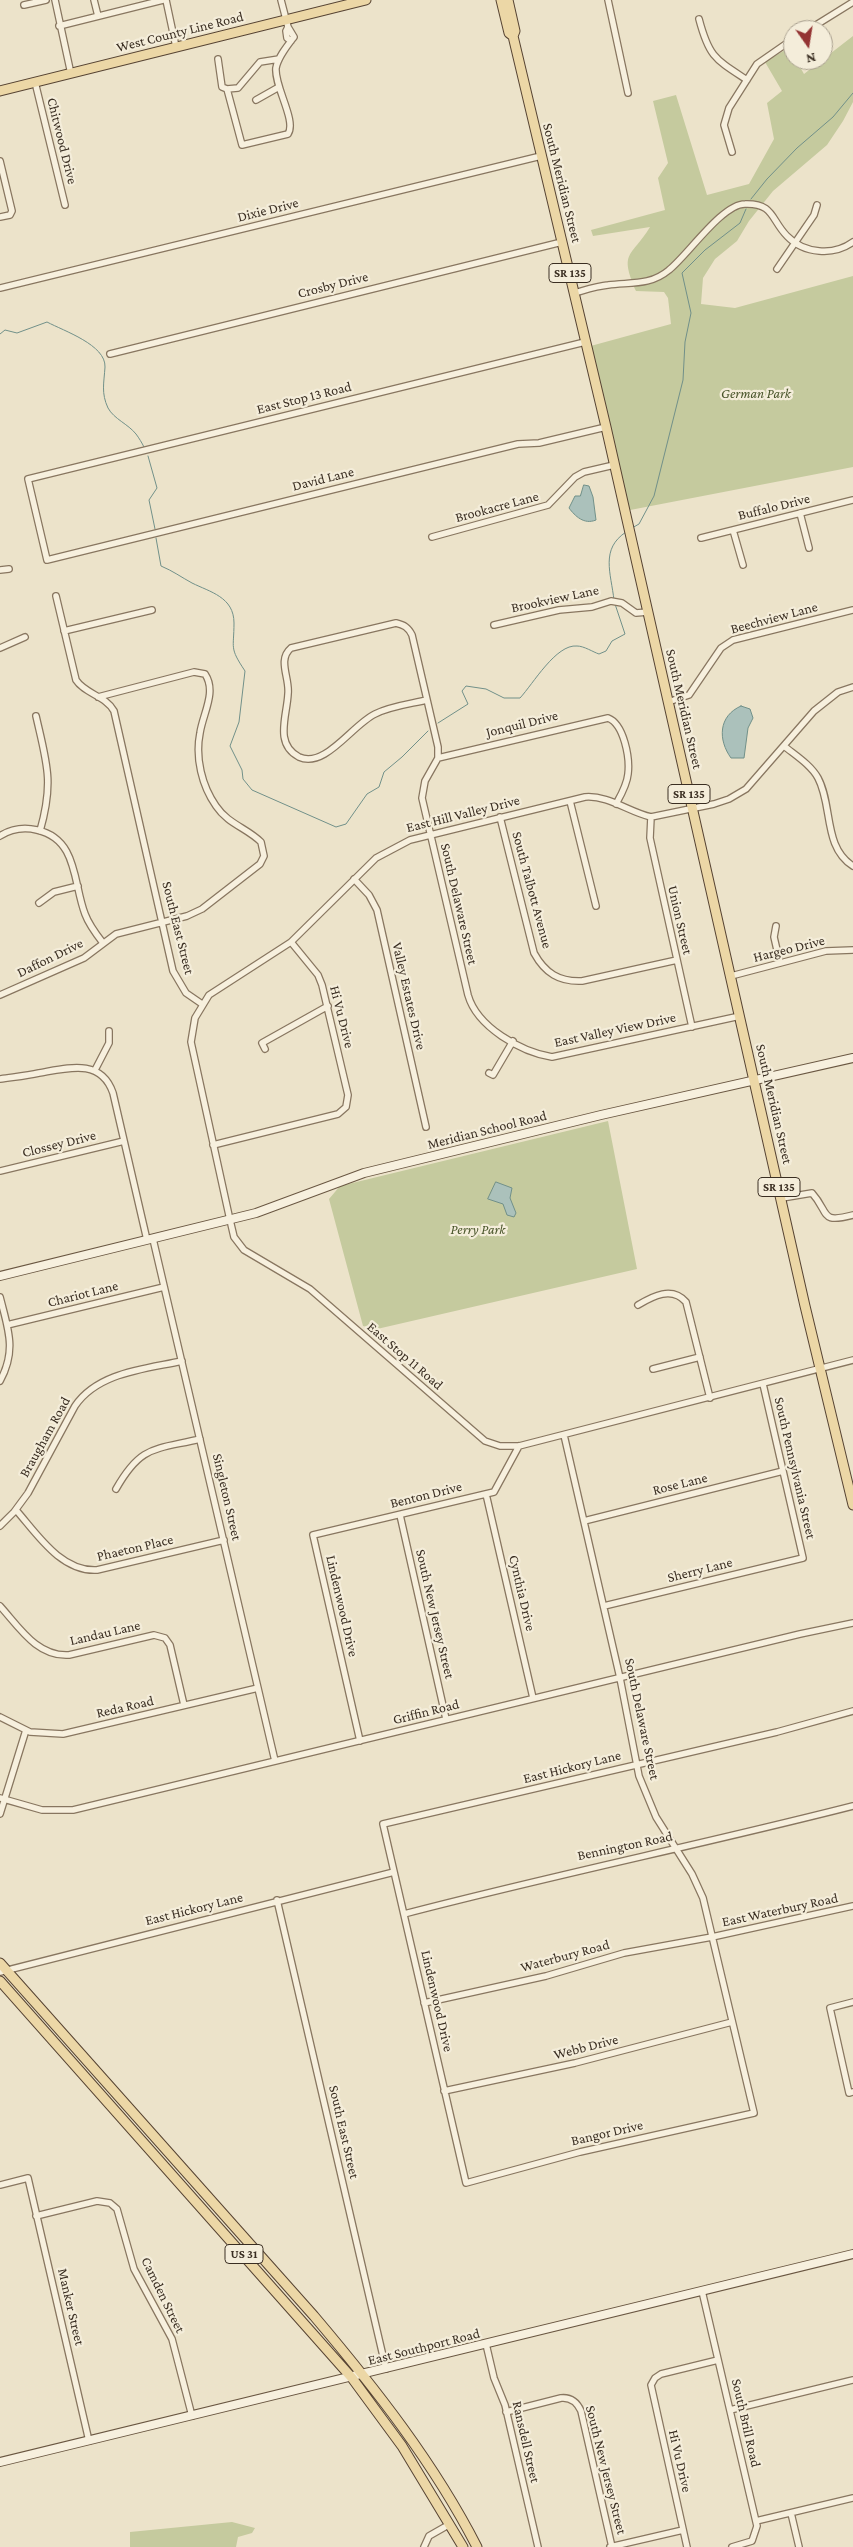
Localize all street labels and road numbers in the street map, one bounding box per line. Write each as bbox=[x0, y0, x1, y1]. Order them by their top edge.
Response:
street label: West County Line Road bbox=[115, 8, 245, 56]
street label: Chitwood Drive bbox=[43, 96, 81, 186]
street label: South Meridian Street bbox=[539, 122, 585, 244]
street label: Dixie Drive bbox=[236, 194, 300, 226]
road number: SR 135 bbox=[549, 264, 591, 282]
street label: Crosby Drive bbox=[296, 268, 370, 302]
street label: East Stop 13 Road bbox=[255, 378, 353, 418]
street label: David Lane bbox=[290, 463, 356, 495]
street label: Brookacre Lane bbox=[453, 488, 541, 526]
street label: Buffalo Drive bbox=[736, 490, 812, 524]
street label: Brookview Lane bbox=[510, 582, 600, 616]
street label: Beechview Lane bbox=[729, 598, 819, 638]
street label: South Meridian Street bbox=[662, 647, 706, 771]
street label: Jonquil Drive bbox=[484, 707, 560, 741]
road number: SR 135 bbox=[668, 784, 710, 804]
street label: East Hill Valley Drive bbox=[404, 792, 522, 836]
street label: South Talbott Avenue bbox=[508, 830, 556, 950]
street label: South Delaware Street bbox=[437, 842, 481, 966]
street label: South East Street bbox=[158, 880, 198, 976]
street label: Union Street bbox=[664, 884, 696, 956]
street label: Hargeo Drive bbox=[751, 932, 827, 966]
street label: Daffon Drive bbox=[14, 935, 86, 981]
street label: Valley Estates Drive bbox=[388, 941, 430, 1051]
street label: Hi Vu Drive bbox=[326, 984, 358, 1050]
street label: East Valley View Drive bbox=[553, 1009, 677, 1051]
street label: South Meridian Street bbox=[752, 1042, 796, 1166]
street label: Meridian School Road bbox=[426, 1107, 548, 1153]
street label: Clossey Drive bbox=[20, 1127, 98, 1161]
road number: SR 135 bbox=[758, 1178, 800, 1196]
street label: Chariot Lane bbox=[46, 1277, 120, 1311]
street label: East Stop 11 Road bbox=[364, 1318, 446, 1394]
street label: Braugham Road bbox=[16, 1394, 74, 1480]
street label: South Pennsylvania Street bbox=[770, 1395, 820, 1541]
street label: Singleton Street bbox=[209, 1452, 245, 1542]
street label: Rose Lane bbox=[651, 1469, 709, 1499]
street label: Benton Drive bbox=[388, 1478, 464, 1512]
street label: Phaeton Place bbox=[95, 1531, 175, 1565]
street label: South New Jersey Street bbox=[412, 1548, 458, 1680]
street label: Cynthia Drive bbox=[505, 1553, 539, 1633]
street label: Lindenwood Drive bbox=[322, 1554, 362, 1658]
street label: Sherry Lane bbox=[666, 1554, 734, 1586]
street label: Landau Lane bbox=[68, 1617, 142, 1649]
street label: South Delaware Street bbox=[621, 1657, 663, 1781]
street label: Reda Road bbox=[95, 1692, 155, 1722]
street label: Griffin Road bbox=[391, 1696, 461, 1728]
street label: East Hickory Lane bbox=[521, 1747, 623, 1787]
street label: Bennington Road bbox=[576, 1828, 674, 1864]
street label: East Hickory Lane bbox=[143, 1889, 245, 1929]
street label: East Waterbury Road bbox=[720, 1889, 840, 1931]
street label: Waterbury Road bbox=[519, 1936, 611, 1976]
street label: Lindenwood Drive bbox=[417, 1949, 457, 2053]
street label: Webb Drive bbox=[552, 2031, 620, 2063]
street label: South East Street bbox=[325, 2084, 363, 2180]
street label: Bangor Drive bbox=[569, 2117, 645, 2149]
road number: US 31 bbox=[225, 2244, 263, 2264]
street label: Camden Street bbox=[137, 2254, 189, 2336]
street label: Manker Street bbox=[54, 2267, 88, 2347]
street label: East Southport Road bbox=[366, 2325, 482, 2369]
street label: South Brill Road bbox=[728, 2377, 764, 2469]
street label: Ransdell Street bbox=[508, 2399, 544, 2485]
street label: South New Jersey Street bbox=[582, 2404, 630, 2536]
street label: Hi Vu Drive bbox=[665, 2428, 695, 2494]

